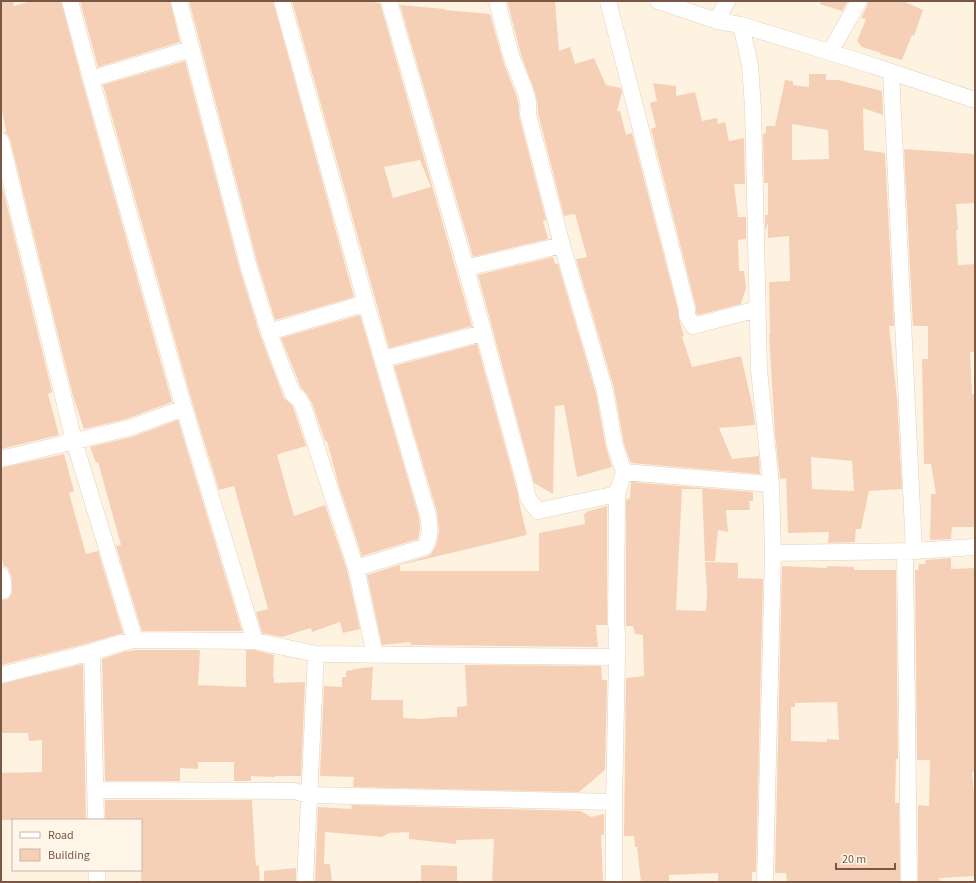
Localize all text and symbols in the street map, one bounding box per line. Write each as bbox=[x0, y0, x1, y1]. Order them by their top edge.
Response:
legend bbox=[12, 819, 142, 871]
text: Road bbox=[48, 827, 74, 844]
scale bar bbox=[836, 845, 895, 871]
text: Building bbox=[48, 847, 90, 864]
text: 20 m bbox=[842, 851, 866, 868]

